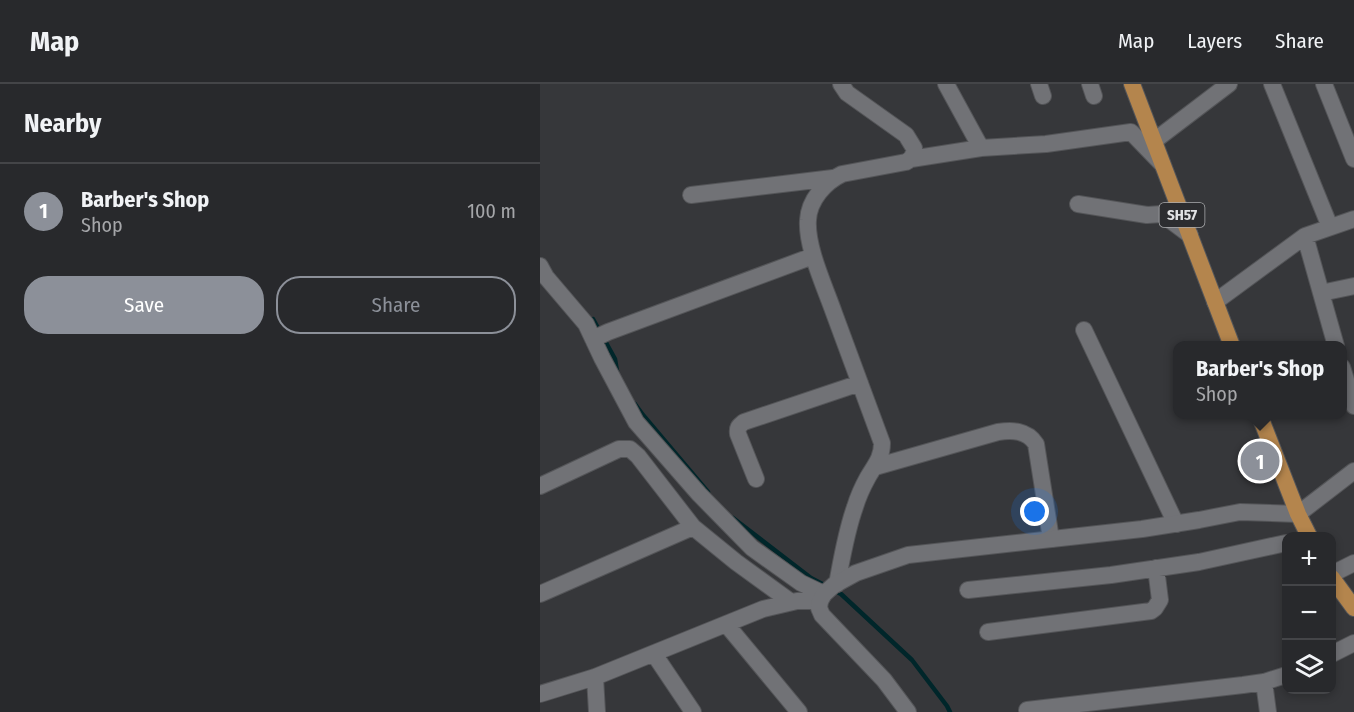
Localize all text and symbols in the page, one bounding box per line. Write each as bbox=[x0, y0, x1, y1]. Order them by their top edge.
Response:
text: Map bbox=[30, 25, 79, 58]
text: Map bbox=[1118, 28, 1154, 54]
text: Layers bbox=[1187, 28, 1242, 54]
text: Share bbox=[1275, 28, 1324, 54]
text: Nearby bbox=[24, 108, 101, 139]
text: Barber's Shop bbox=[81, 186, 209, 213]
text: 1 bbox=[39, 199, 48, 223]
text: 100 m bbox=[467, 199, 516, 223]
road number: SH57 bbox=[1160, 203, 1204, 227]
text: Shop bbox=[81, 213, 123, 237]
button: Save bbox=[24, 276, 264, 334]
button: Share bbox=[276, 276, 516, 334]
popup bbox=[1173, 341, 1347, 419]
text: Barber's Shop bbox=[1196, 355, 1324, 382]
text: Shop bbox=[1196, 382, 1238, 406]
pin: 1 bbox=[1240, 438, 1280, 484]
your location bbox=[1020, 497, 1049, 526]
map controls bbox=[1282, 532, 1336, 694]
button: + bbox=[1282, 532, 1336, 586]
button: − bbox=[1282, 586, 1336, 640]
button: layers bbox=[1282, 640, 1336, 694]

